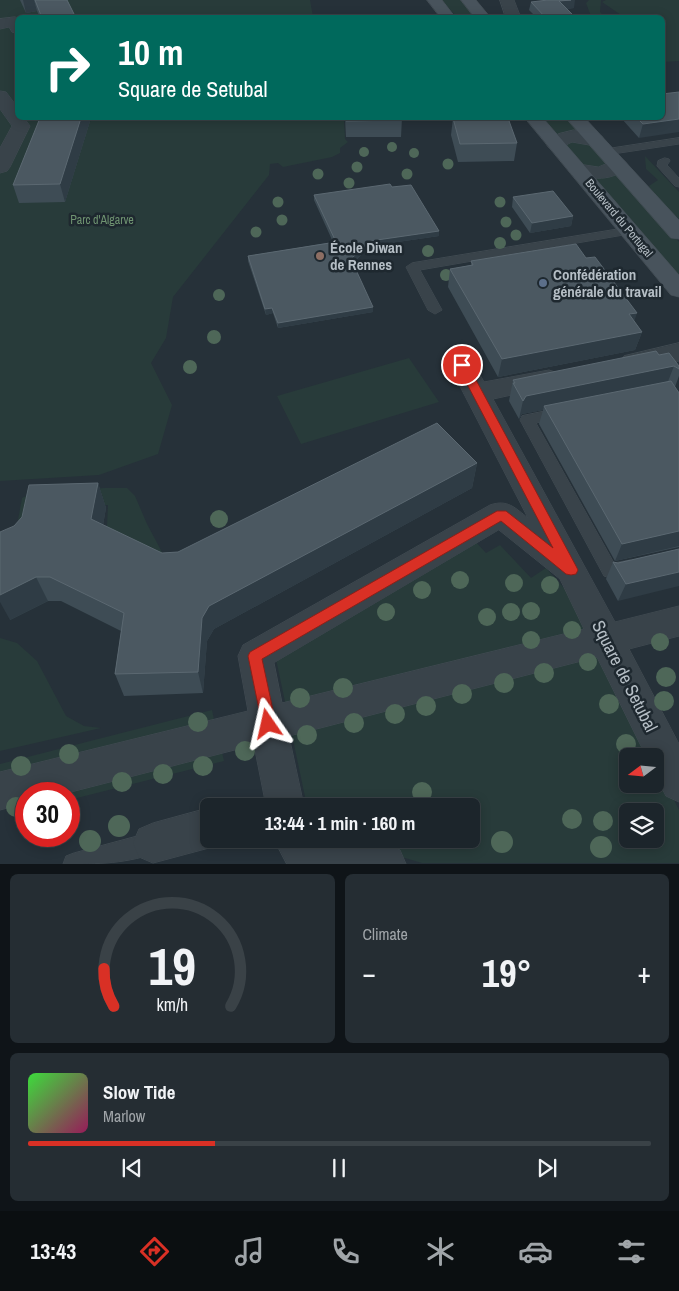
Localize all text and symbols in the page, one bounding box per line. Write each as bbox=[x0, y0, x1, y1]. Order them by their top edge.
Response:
text: 10 m bbox=[118, 29, 183, 76]
icon: right bbox=[35, 35, 100, 100]
text: Square de Setubal bbox=[118, 74, 267, 104]
street label: Boulevard du Portugal bbox=[582, 176, 656, 260]
park label: Parc d'Algarve bbox=[70, 212, 134, 228]
place label: École Diwan de Rennes bbox=[330, 237, 402, 275]
marker: École Diwan de Rennes bbox=[314, 250, 326, 262]
place label: Confédération générale du travail bbox=[553, 264, 662, 302]
marker: Confédération générale du travail bbox=[537, 277, 549, 289]
pin bbox=[441, 344, 483, 386]
icon: arrive bbox=[448, 351, 476, 379]
street label: Square de Setubal bbox=[586, 616, 664, 736]
position arrow bbox=[241, 697, 293, 749]
north arrow bbox=[619, 748, 664, 792]
map controls bbox=[619, 748, 664, 848]
speed limit sign: 30 bbox=[15, 782, 80, 847]
button: layers bbox=[619, 803, 664, 848]
text: 13:44 · 1 min · 160 m bbox=[265, 810, 415, 836]
text: Climate bbox=[363, 923, 408, 945]
text: 19 bbox=[149, 931, 196, 1001]
text: 19° bbox=[482, 948, 532, 999]
text: − bbox=[363, 954, 376, 992]
text: + bbox=[638, 954, 651, 992]
text: km/h bbox=[156, 993, 188, 1017]
text: Slow Tide bbox=[103, 1079, 175, 1105]
text: Marlow bbox=[103, 1105, 145, 1127]
icon: previous bbox=[118, 1154, 146, 1182]
icon: pause bbox=[325, 1154, 353, 1182]
icon: next bbox=[533, 1154, 561, 1182]
icon: directions bbox=[137, 1234, 172, 1269]
icon: music bbox=[232, 1234, 267, 1269]
icon: phone bbox=[328, 1234, 363, 1269]
icon: climate bbox=[423, 1234, 458, 1269]
icon: car bbox=[518, 1234, 553, 1269]
icon: filters bbox=[614, 1234, 649, 1269]
text: 13:43 bbox=[30, 1236, 76, 1266]

